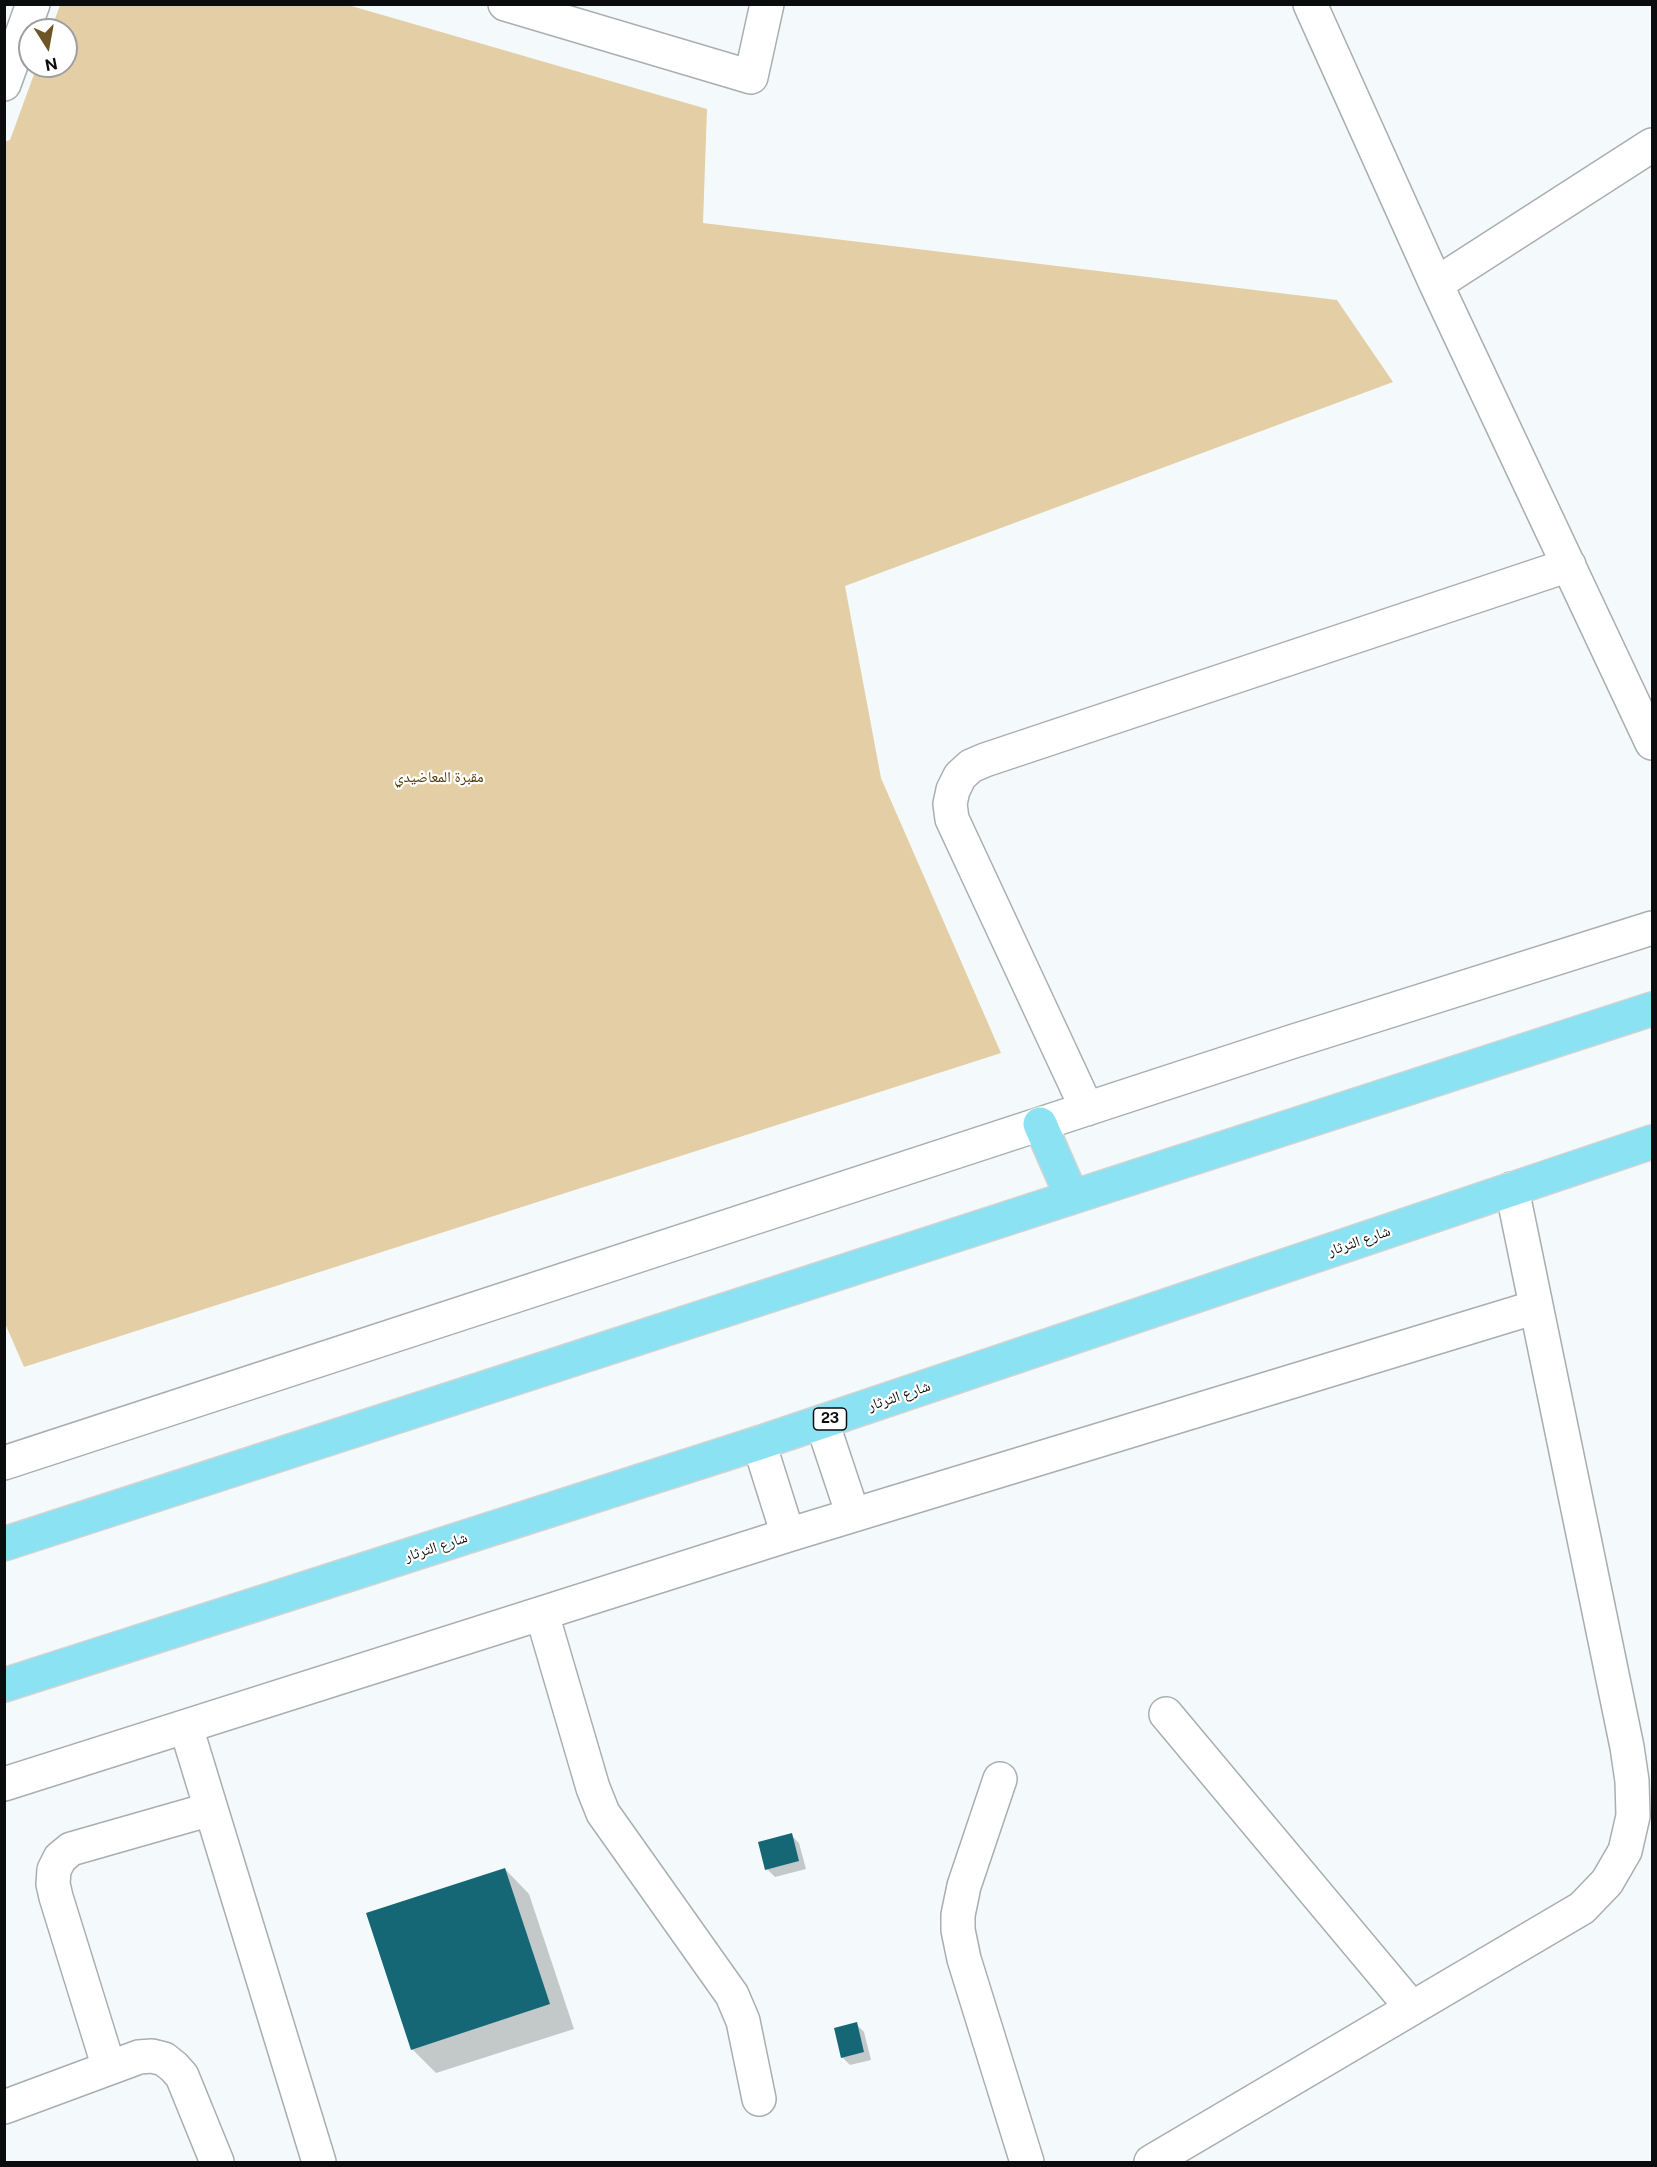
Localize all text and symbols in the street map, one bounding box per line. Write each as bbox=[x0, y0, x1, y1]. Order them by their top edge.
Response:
north arrow bbox=[18, 18, 78, 78]
text: N bbox=[43, 54, 59, 75]
park label: مقبرة المعاضيدي bbox=[394, 768, 484, 786]
street label: شارع الثرثار bbox=[1325, 1222, 1393, 1260]
street label: شارع الثرثار bbox=[865, 1377, 933, 1415]
road number: 23 bbox=[814, 1408, 846, 1430]
street label: شارع الثرثار bbox=[402, 1528, 470, 1566]

